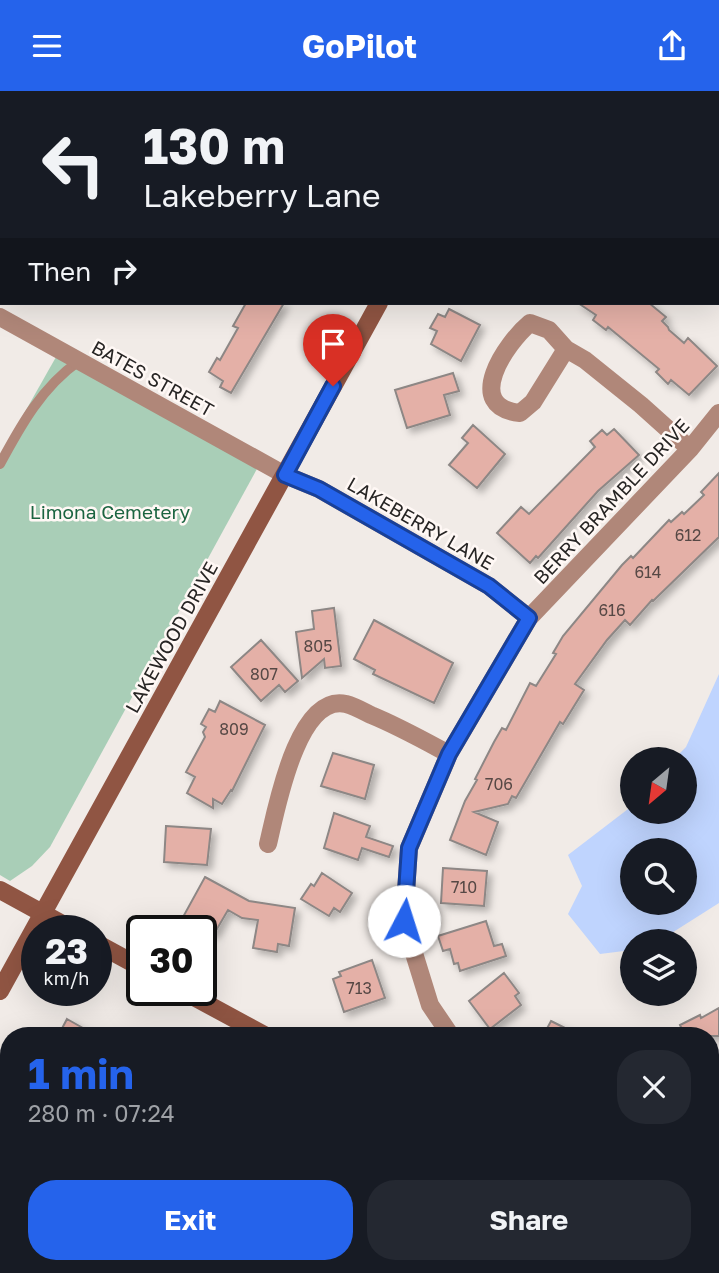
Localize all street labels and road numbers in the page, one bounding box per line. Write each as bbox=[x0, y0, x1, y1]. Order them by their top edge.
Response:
street label: BATES STREET bbox=[88, 335, 218, 421]
street label: BERRY BRAMBLE DRIVE bbox=[528, 414, 694, 588]
street label: LAKEBERRY LANE bbox=[344, 472, 498, 574]
street label: LAKEWOOD DRIVE bbox=[120, 557, 222, 717]

